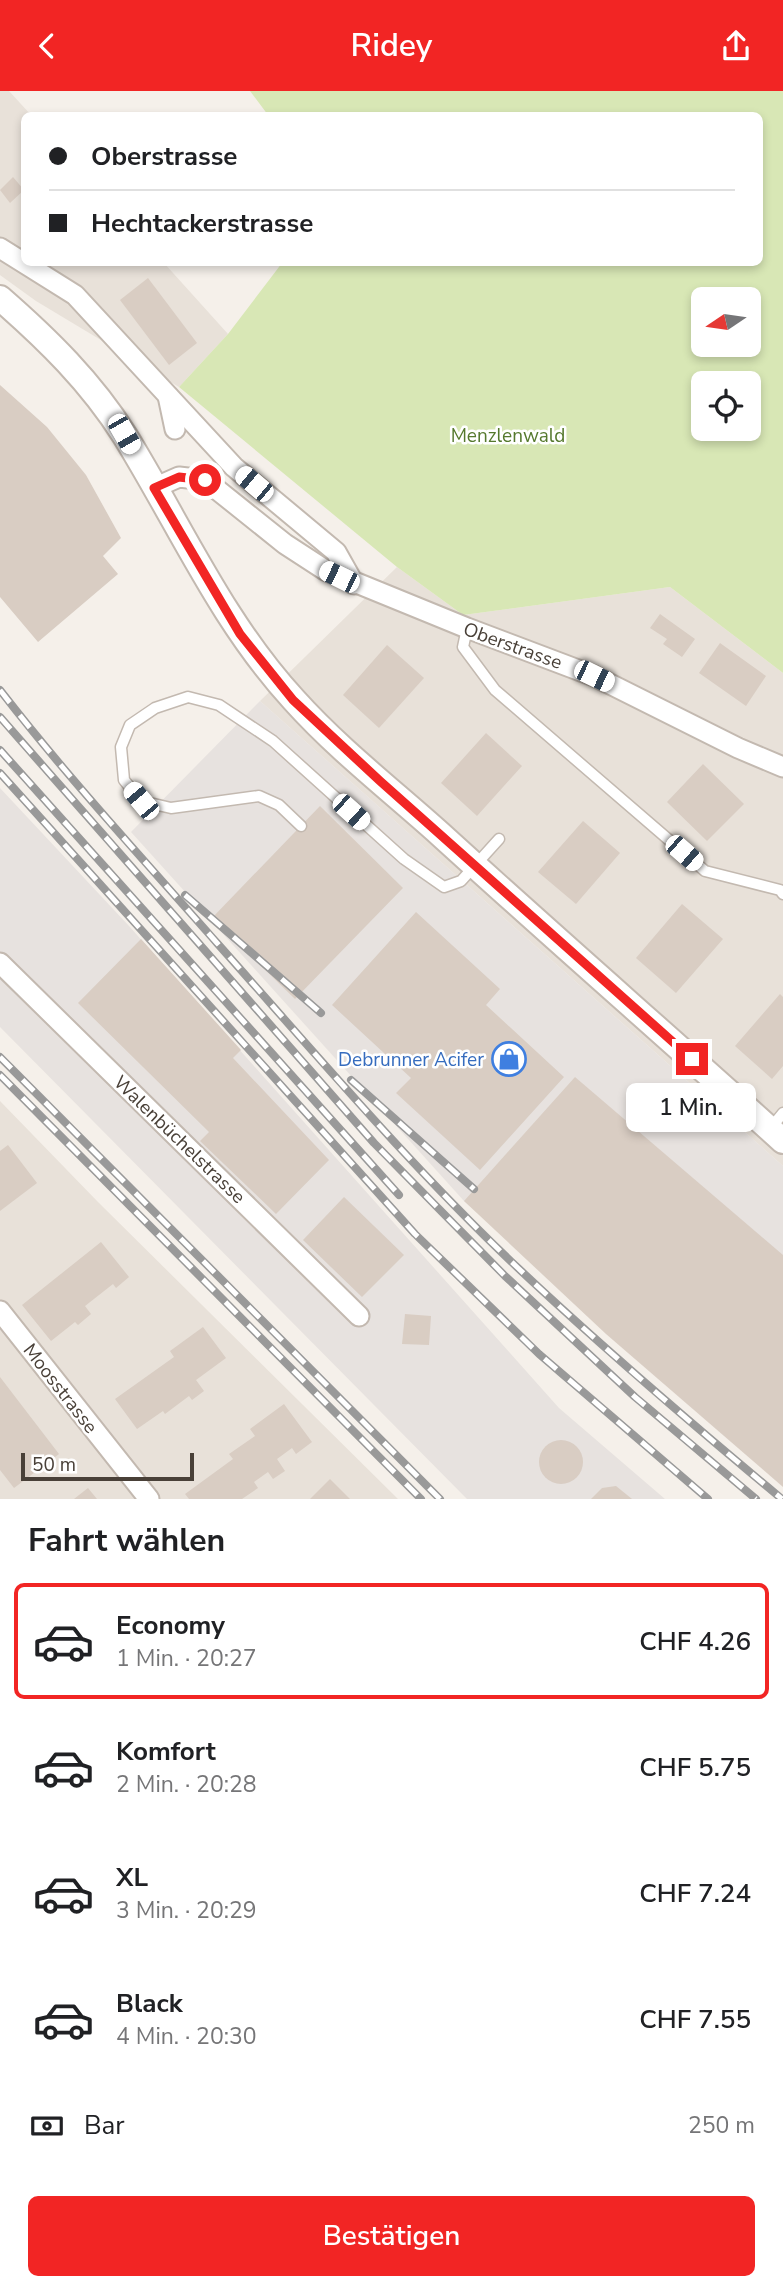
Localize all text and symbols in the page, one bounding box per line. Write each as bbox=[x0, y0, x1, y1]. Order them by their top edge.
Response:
text: Ridey bbox=[351, 24, 432, 67]
icon: back bbox=[28, 27, 66, 65]
icon: share bbox=[717, 27, 755, 65]
text: Oberstrasse bbox=[91, 139, 237, 174]
text: Hechtackerstrasse bbox=[91, 206, 313, 241]
north arrow bbox=[691, 287, 761, 357]
map controls bbox=[691, 287, 761, 441]
button: locate bbox=[691, 371, 761, 441]
car bbox=[105, 411, 144, 457]
park label: Menzlenwald bbox=[451, 423, 565, 449]
car bbox=[232, 462, 277, 506]
route start bbox=[189, 464, 221, 496]
car bbox=[316, 558, 363, 596]
street label: Oberstrasse bbox=[460, 616, 566, 676]
car bbox=[571, 657, 618, 695]
car bbox=[120, 778, 163, 824]
car bbox=[329, 790, 374, 834]
car bbox=[662, 831, 707, 875]
shop icon: Debrunner Acifer bbox=[490, 1040, 528, 1078]
route end bbox=[676, 1043, 708, 1075]
place label: Debrunner Acifer bbox=[338, 1047, 484, 1073]
street label: Walenbüchelstrasse bbox=[108, 1070, 251, 1210]
callout: 1 Min. bbox=[627, 1083, 757, 1133]
text: 1 Min. bbox=[659, 1092, 723, 1123]
street label: Moosstrasse bbox=[17, 1338, 104, 1439]
scale bar bbox=[21, 1450, 194, 1482]
text: 50 m bbox=[32, 1452, 76, 1478]
text: Fahrt wählen bbox=[28, 1519, 225, 1562]
text: Economy bbox=[116, 1608, 225, 1643]
icon: car bbox=[32, 1610, 95, 1673]
text: CHF 4.26 bbox=[639, 1624, 751, 1659]
text: 1 Min. · 20:27 bbox=[116, 1643, 257, 1674]
text: Komfort bbox=[116, 1734, 216, 1769]
icon: car bbox=[32, 1736, 95, 1799]
text: CHF 5.75 bbox=[639, 1750, 751, 1785]
text: 2 Min. · 20:28 bbox=[116, 1769, 257, 1800]
text: XL bbox=[116, 1860, 148, 1895]
icon: car bbox=[32, 1862, 95, 1925]
text: CHF 7.24 bbox=[639, 1876, 751, 1911]
text: 3 Min. · 20:29 bbox=[116, 1895, 257, 1926]
text: Black bbox=[116, 1986, 183, 2021]
icon: car bbox=[32, 1988, 95, 2051]
text: CHF 7.55 bbox=[639, 2002, 751, 2037]
text: 4 Min. · 20:30 bbox=[116, 2021, 257, 2052]
icon: cash bbox=[28, 2107, 66, 2145]
text: Bar bbox=[84, 2108, 125, 2143]
text: 250 m bbox=[688, 2110, 755, 2141]
button: Bestätigen bbox=[28, 2196, 755, 2276]

